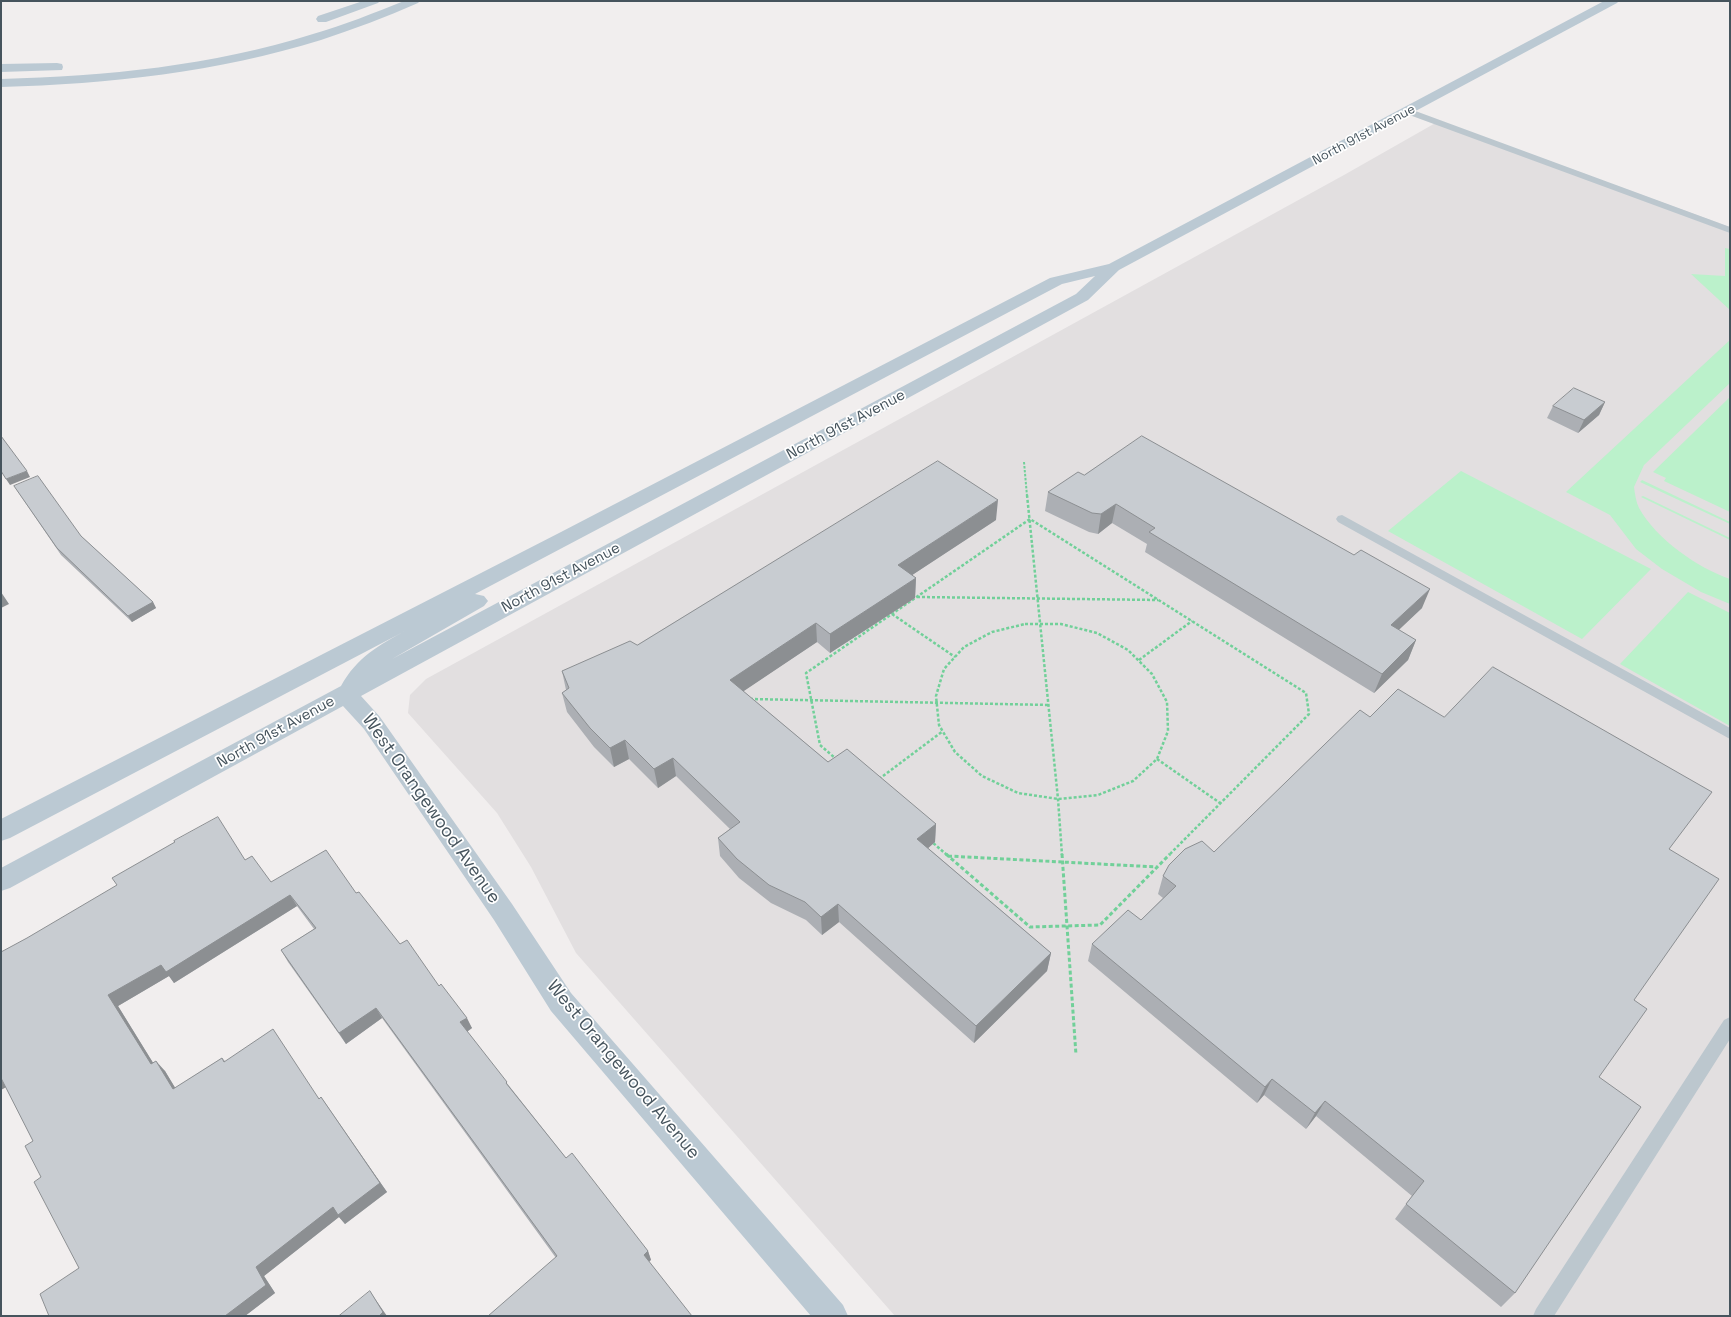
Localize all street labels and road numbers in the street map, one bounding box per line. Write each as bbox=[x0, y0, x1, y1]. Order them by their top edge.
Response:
street label: North 91st Avenue bbox=[1310, 101, 1418, 169]
street label: North 91st Avenue bbox=[784, 386, 908, 464]
street label: North 91st Avenue bbox=[499, 539, 623, 617]
street label: North 91st Avenue bbox=[214, 692, 338, 772]
street label: West Orangewood Avenue bbox=[357, 710, 505, 908]
street label: West Orangewood Avenue bbox=[542, 976, 704, 1164]

